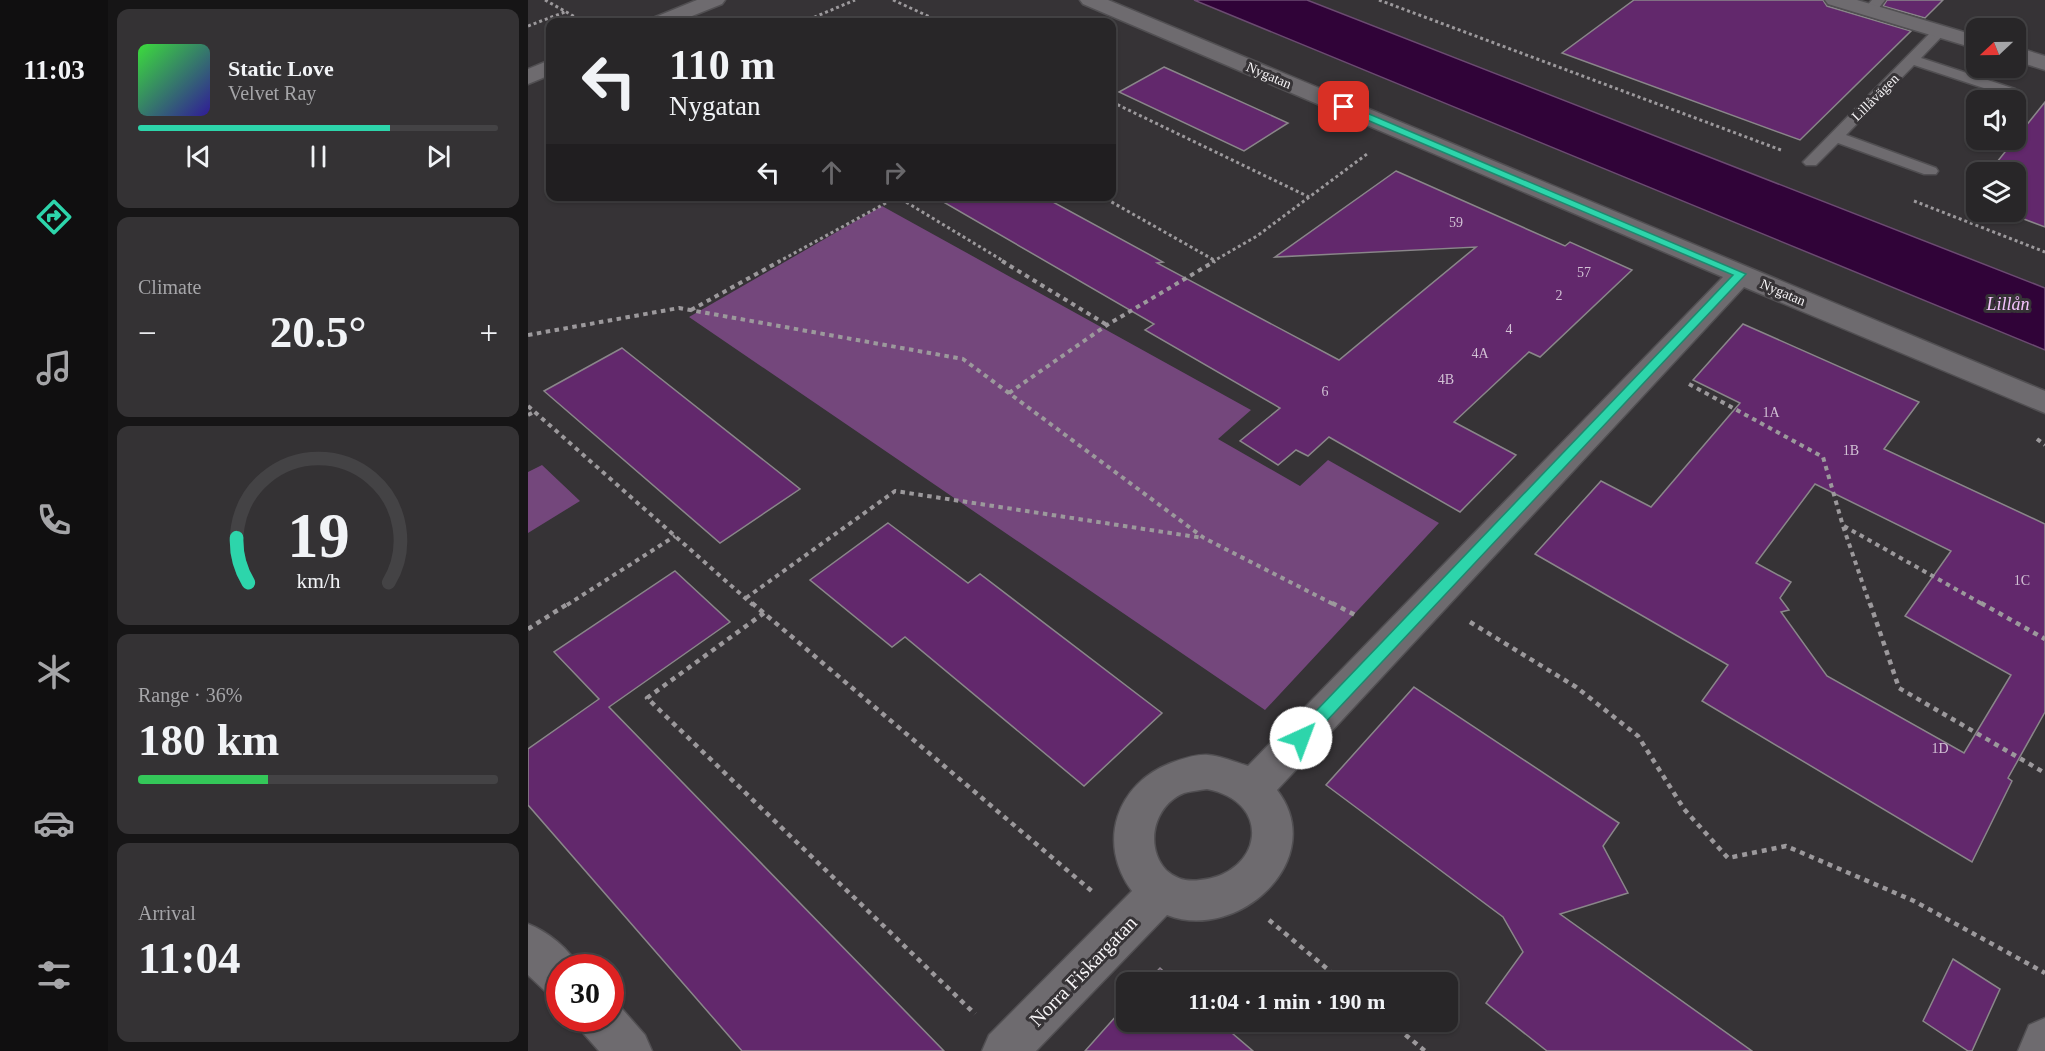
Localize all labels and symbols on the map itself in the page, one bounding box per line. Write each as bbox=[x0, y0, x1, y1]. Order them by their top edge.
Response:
north arrow bbox=[1966, 18, 2026, 78]
street label: Nygatan bbox=[1244, 59, 1294, 92]
street label: Lillåvägen bbox=[1849, 71, 1902, 124]
pin bbox=[1318, 81, 1369, 132]
house number: 59 bbox=[1449, 215, 1463, 230]
house number: 57 bbox=[1577, 265, 1591, 280]
street label: Nygatan bbox=[1758, 276, 1808, 309]
house number: 2 bbox=[1556, 288, 1563, 303]
water label: Lillån bbox=[1985, 294, 2030, 314]
house number: 4 bbox=[1506, 322, 1513, 337]
house number: 4A bbox=[1471, 346, 1489, 361]
house number: 4B bbox=[1438, 372, 1454, 387]
house number: 6 bbox=[1322, 384, 1329, 399]
house number: 1A bbox=[1762, 405, 1780, 420]
house number: 1B bbox=[1843, 443, 1859, 458]
house number: 1C bbox=[2014, 573, 2030, 588]
position arrow bbox=[1269, 706, 1333, 770]
house number: 1D bbox=[1931, 741, 1949, 756]
street label: Norra Fiskargatan bbox=[1025, 911, 1142, 1031]
speed limit sign: 30 bbox=[546, 954, 624, 1032]

